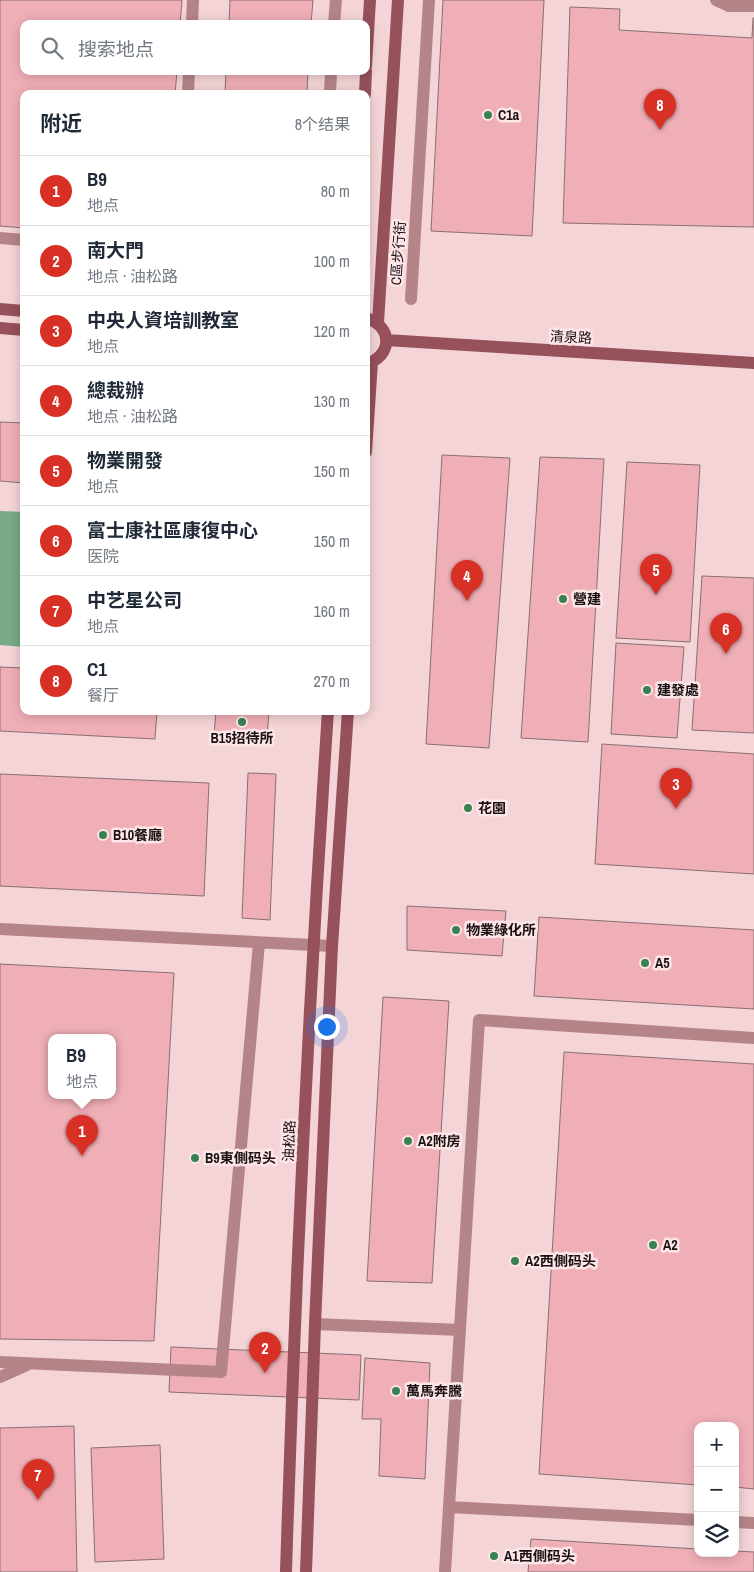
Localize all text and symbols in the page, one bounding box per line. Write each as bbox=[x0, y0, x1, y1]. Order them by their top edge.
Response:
search box bbox=[20, 20, 370, 75]
icon: search bbox=[38, 34, 66, 62]
text: 搜索地点 bbox=[78, 36, 154, 62]
pin: 8 bbox=[644, 89, 676, 130]
place label: C1a bbox=[498, 106, 520, 124]
text: 附近 bbox=[40, 109, 82, 138]
marker: C1a bbox=[482, 109, 494, 121]
text: 8个结果 bbox=[295, 113, 350, 135]
text: B9 bbox=[87, 166, 107, 192]
text: 1 bbox=[52, 180, 60, 202]
text: 80 m bbox=[321, 180, 350, 202]
text: 地点 bbox=[87, 194, 119, 216]
street label: C區步行街 bbox=[387, 220, 409, 286]
text: 南大門 bbox=[87, 237, 144, 263]
text: 2 bbox=[52, 250, 60, 272]
text: 100 m bbox=[314, 250, 350, 272]
text: 地点 · 油松路 bbox=[87, 265, 178, 287]
text: 中央人資培訓教室 bbox=[87, 307, 239, 333]
text: 3 bbox=[52, 320, 60, 342]
text: 120 m bbox=[314, 320, 350, 342]
street label: 清泉路 bbox=[550, 327, 592, 347]
text: 地点 bbox=[87, 335, 119, 357]
text: 總裁辦 bbox=[87, 377, 144, 403]
text: 4 bbox=[52, 390, 60, 412]
text: 130 m bbox=[314, 390, 350, 412]
text: 地点 · 油松路 bbox=[87, 405, 178, 427]
text: 物業開發 bbox=[87, 447, 163, 473]
text: 5 bbox=[52, 460, 60, 482]
text: 150 m bbox=[314, 460, 350, 482]
text: 地点 bbox=[87, 475, 119, 497]
text: 富士康社區康復中心 bbox=[87, 517, 258, 543]
text: 6 bbox=[52, 530, 60, 552]
text: 150 m bbox=[314, 530, 350, 552]
text: 医院 bbox=[87, 545, 119, 567]
pin: 5 bbox=[640, 554, 672, 595]
pin: 4 bbox=[451, 560, 483, 601]
text: 中艺星公司 bbox=[87, 587, 182, 613]
place label: 營建 bbox=[573, 590, 601, 608]
marker: 營建 bbox=[557, 593, 569, 605]
text: 7 bbox=[52, 600, 60, 622]
text: 160 m bbox=[314, 600, 350, 622]
pin: 6 bbox=[710, 613, 742, 654]
text: 地点 bbox=[87, 615, 119, 637]
text: C1 bbox=[87, 656, 107, 682]
text: 8 bbox=[52, 670, 60, 692]
text: 270 m bbox=[314, 670, 350, 692]
place label: 建發處 bbox=[657, 681, 699, 699]
text: 餐厅 bbox=[87, 684, 119, 706]
marker: 建發處 bbox=[641, 684, 653, 696]
marker: B15招待所 bbox=[236, 716, 248, 728]
place label: B15招待所 bbox=[210, 729, 274, 747]
pin: 3 bbox=[660, 768, 692, 809]
place label: 花園 bbox=[478, 799, 506, 817]
marker: 花園 bbox=[462, 802, 474, 814]
place label: B10餐廳 bbox=[113, 826, 162, 844]
marker: B10餐廳 bbox=[97, 829, 109, 841]
place label: 物業綠化所 bbox=[466, 921, 536, 939]
marker: 物業綠化所 bbox=[450, 924, 462, 936]
place label: A5 bbox=[655, 954, 670, 972]
marker: A5 bbox=[639, 957, 651, 969]
your location bbox=[314, 1014, 340, 1040]
popup bbox=[48, 1034, 116, 1099]
text: B9 bbox=[66, 1042, 86, 1068]
text: 地点 bbox=[66, 1070, 98, 1092]
pin: 1 bbox=[66, 1115, 98, 1156]
street label: 油松路 bbox=[279, 1120, 299, 1162]
place label: A2附房 bbox=[418, 1132, 461, 1150]
marker: A2附房 bbox=[402, 1135, 414, 1147]
place label: B9東側码头 bbox=[205, 1149, 276, 1167]
marker: B9東側码头 bbox=[189, 1152, 201, 1164]
place label: A2 bbox=[663, 1236, 678, 1254]
marker: A2 bbox=[647, 1239, 659, 1251]
place label: A2西側码头 bbox=[525, 1252, 596, 1270]
marker: A2西側码头 bbox=[509, 1255, 521, 1267]
pin: 2 bbox=[249, 1332, 281, 1373]
place label: 萬馬奔騰 bbox=[406, 1382, 462, 1400]
marker: 萬馬奔騰 bbox=[390, 1385, 402, 1397]
map controls bbox=[694, 1422, 739, 1557]
button: + bbox=[694, 1422, 739, 1467]
pin: 7 bbox=[22, 1459, 54, 1500]
button: − bbox=[694, 1467, 739, 1512]
button: layers bbox=[694, 1512, 739, 1557]
place label: A1西側码头 bbox=[504, 1547, 575, 1565]
marker: A1西側码头 bbox=[488, 1550, 500, 1562]

